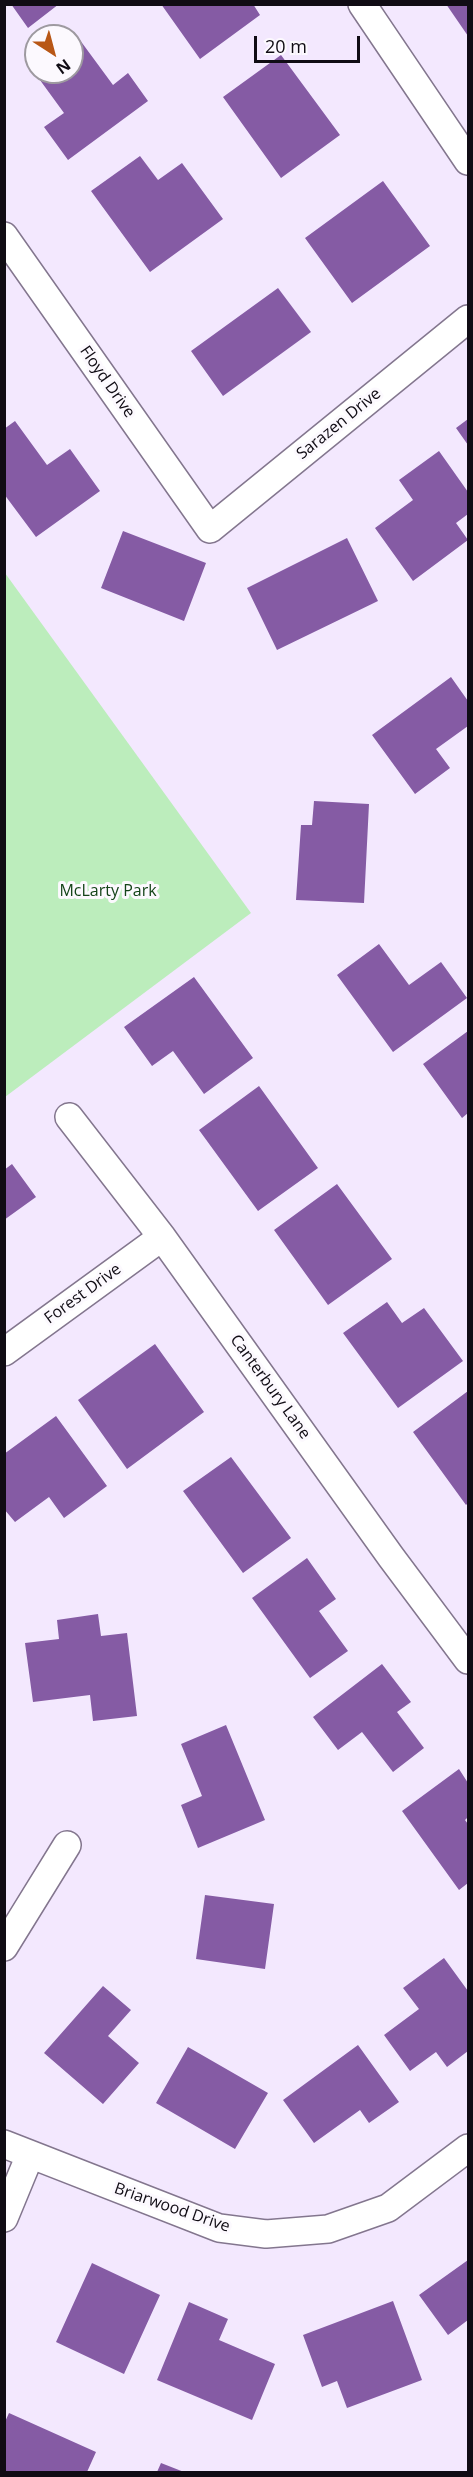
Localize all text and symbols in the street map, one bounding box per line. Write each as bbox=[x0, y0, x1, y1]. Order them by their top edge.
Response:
north arrow bbox=[24, 24, 84, 84]
scale bar bbox=[257, 24, 364, 62]
text: 20 m bbox=[265, 34, 307, 58]
text: N bbox=[52, 54, 75, 80]
street label: Floyd Drive bbox=[75, 342, 139, 422]
street label: Sarazen Drive bbox=[293, 384, 385, 464]
park label: McLarty Park bbox=[59, 881, 157, 901]
street label: Forest Drive bbox=[41, 1260, 125, 1328]
street label: Canterbury Lane bbox=[226, 1331, 314, 1443]
street label: Briarwood Drive bbox=[112, 2179, 232, 2237]

